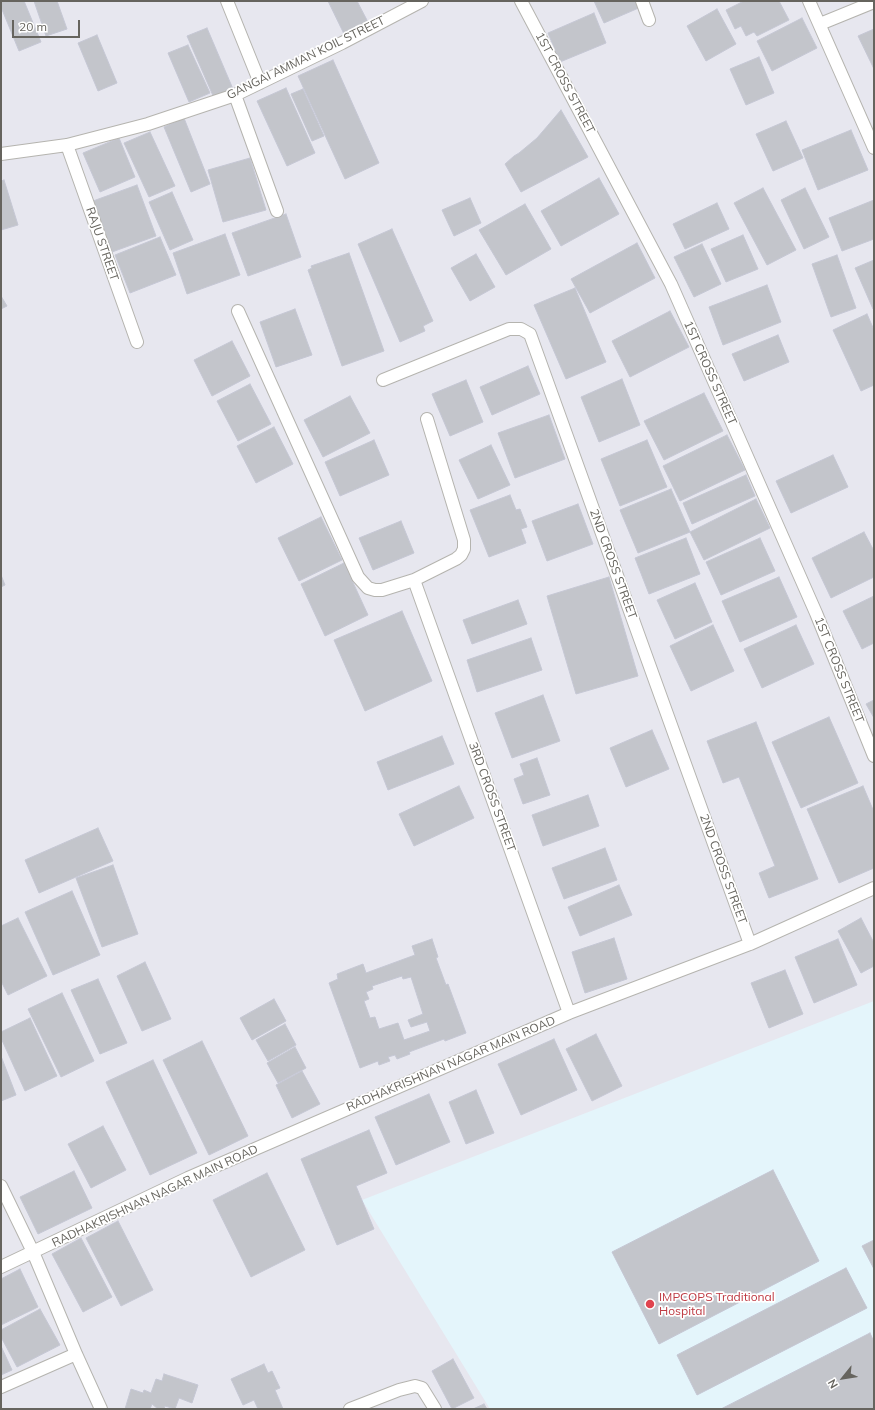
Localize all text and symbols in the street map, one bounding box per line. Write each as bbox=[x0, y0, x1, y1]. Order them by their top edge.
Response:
scale bar bbox=[14, 12, 82, 38]
street label: GANGAI AMMAN KOIL STREET bbox=[225, 13, 387, 103]
text: 20 m bbox=[19, 19, 47, 34]
street label: 1ST CROSS STREET bbox=[532, 30, 598, 136]
street label: RAJU STREET bbox=[83, 205, 121, 283]
street label: 1ST CROSS STREET bbox=[680, 319, 740, 427]
street label: 2ND CROSS STREET bbox=[586, 507, 640, 621]
street label: 1ST CROSS STREET bbox=[811, 615, 867, 725]
street label: 3RD CROSS STREET bbox=[465, 740, 519, 854]
street label: 2ND CROSS STREET bbox=[696, 812, 750, 926]
street label: RADHAKRISHNAN NAGAR MAIN ROAD bbox=[344, 1013, 558, 1115]
street label: RADHAKRISHNAN NAGAR MAIN ROAD bbox=[50, 1142, 260, 1250]
place label: IMPCOPS Traditional Hospital bbox=[659, 1290, 775, 1318]
marker: IMPCOPS Traditional Hospital bbox=[644, 1298, 656, 1310]
north arrow bbox=[823, 1358, 863, 1398]
text: N bbox=[824, 1377, 841, 1391]

